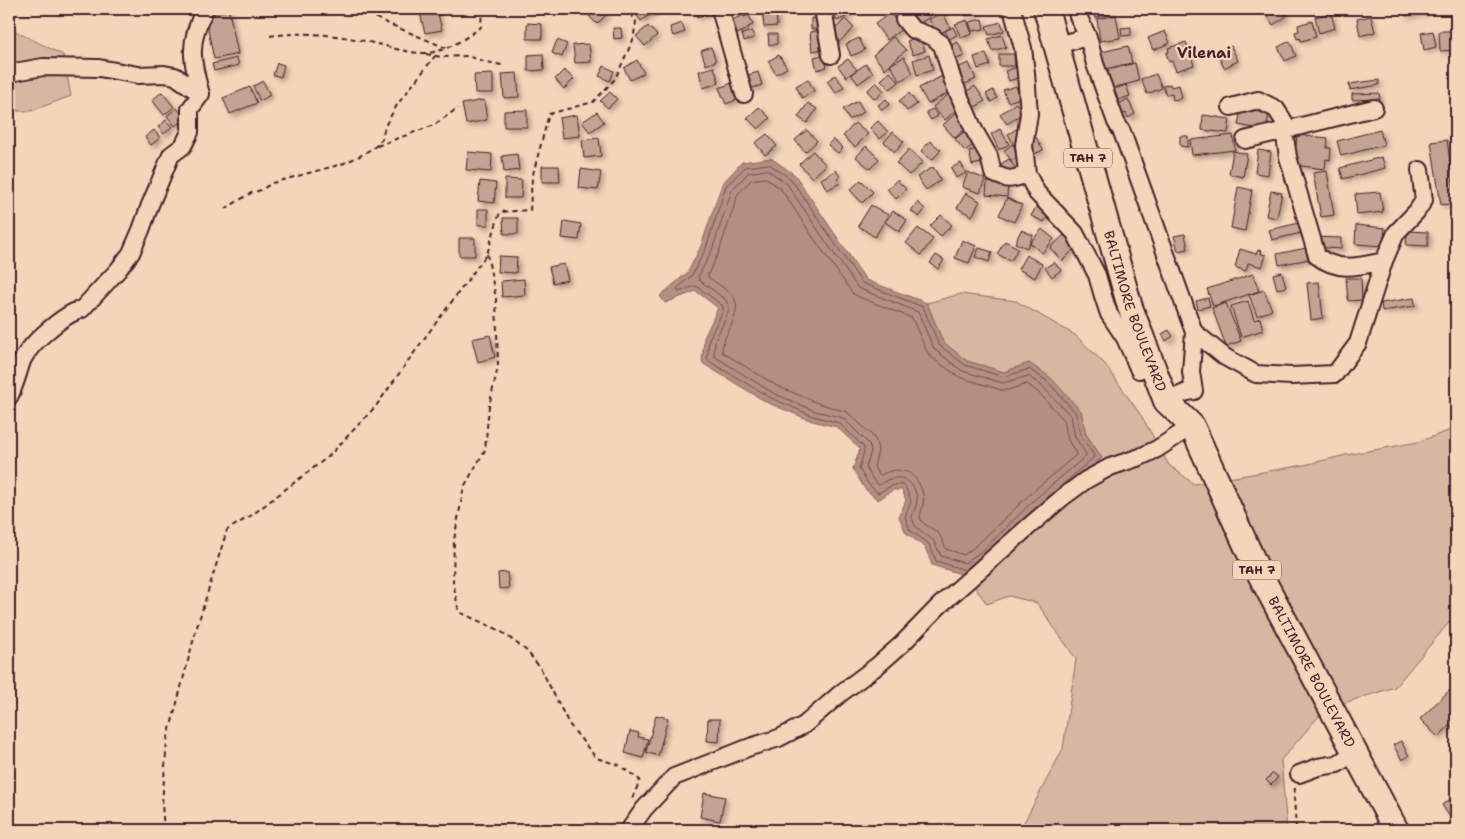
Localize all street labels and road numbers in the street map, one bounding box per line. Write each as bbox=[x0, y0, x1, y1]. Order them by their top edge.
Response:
road number: TAH 7 bbox=[1064, 148, 1112, 168]
street label: BALTIMORE BOULEVARD bbox=[1100, 229, 1171, 394]
road number: TAH 7 bbox=[1233, 560, 1281, 580]
street label: BALTIMORE BOULEVARD bbox=[1264, 593, 1359, 751]

